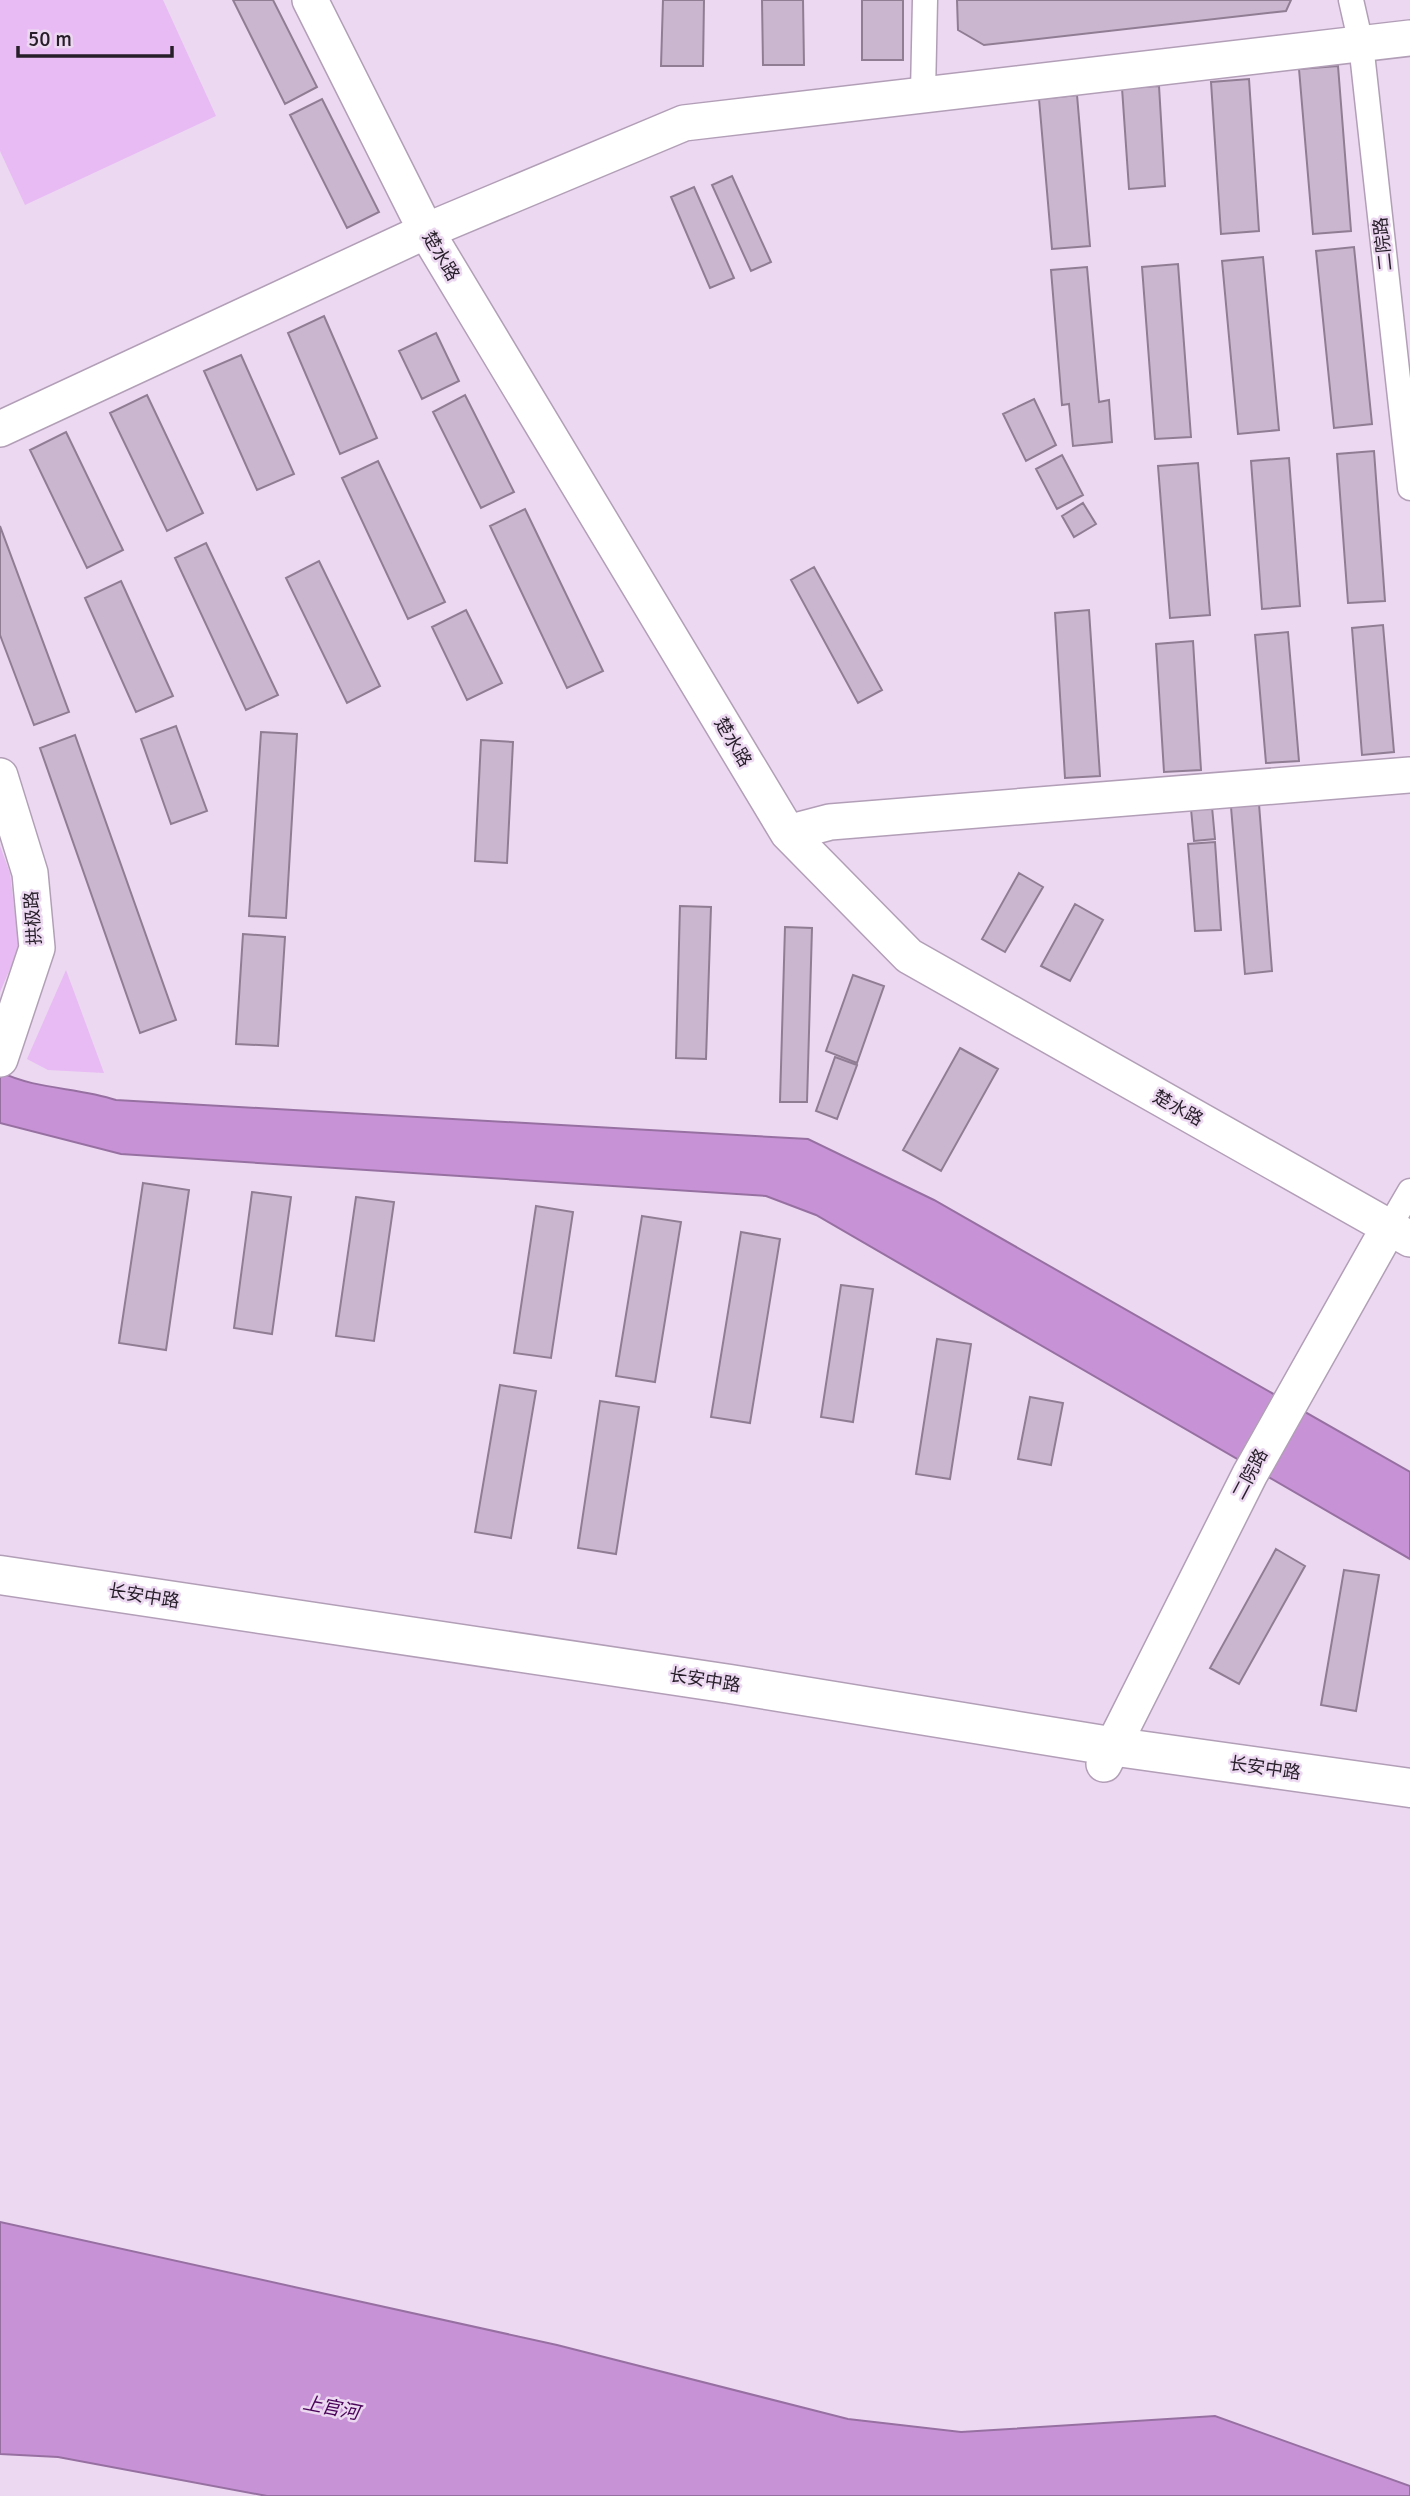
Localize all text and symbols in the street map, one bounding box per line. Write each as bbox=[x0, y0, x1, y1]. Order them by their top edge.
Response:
scale bar bbox=[18, 14, 172, 58]
text: 50 m bbox=[28, 26, 72, 52]
street label: 二院路 bbox=[1369, 216, 1397, 272]
street label: 楚水路 bbox=[418, 227, 464, 285]
street label: 楚水路 bbox=[710, 713, 756, 771]
street label: 拱极路 bbox=[20, 890, 46, 946]
street label: 楚水路 bbox=[1149, 1085, 1207, 1131]
street label: 二院路 bbox=[1228, 1445, 1272, 1503]
street label: 长安中路 bbox=[107, 1580, 181, 1612]
street label: 长安中路 bbox=[668, 1664, 742, 1696]
street label: 长安中路 bbox=[1228, 1752, 1302, 1784]
water label: 上官河 bbox=[301, 2391, 365, 2426]

